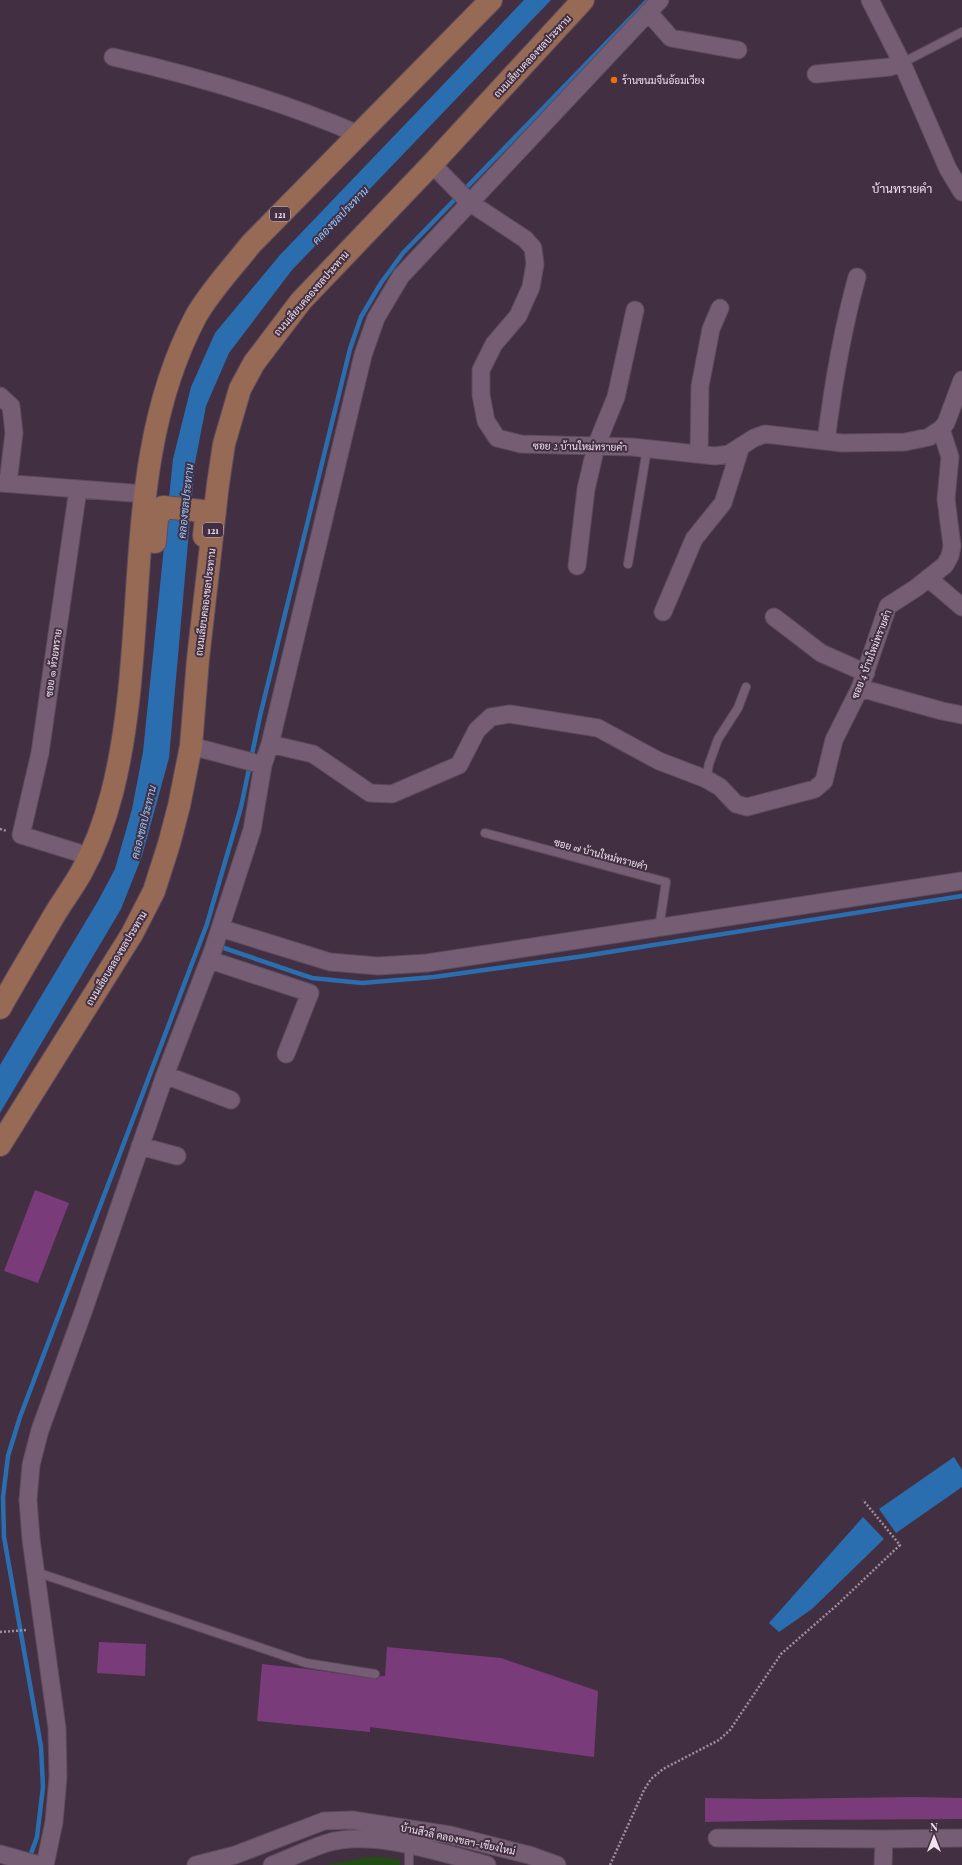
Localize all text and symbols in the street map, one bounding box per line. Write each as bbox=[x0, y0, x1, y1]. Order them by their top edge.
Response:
street label: ถนนเลียบคลองชลประทาน bbox=[490, 12, 574, 100]
place label: ร้านขนมจีนอ้อมเวียง bbox=[622, 73, 705, 87]
marker: ร้านขนมจีนอ้อมเวียง bbox=[609, 75, 619, 85]
district label: บ้านทรายคำ bbox=[872, 180, 932, 196]
water label: คลองชลประทาน bbox=[308, 183, 372, 247]
road number: 121 bbox=[270, 207, 290, 221]
street label: ถนนเลียบคลองชลประทาน bbox=[270, 248, 352, 338]
street label: ซอย 2 บ้านใหม่ทรายคำ bbox=[533, 438, 627, 454]
water label: คลองชลประทาน bbox=[174, 463, 196, 539]
road number: 121 bbox=[203, 523, 223, 537]
street label: ถนนเลียบคลองชลประทาน bbox=[191, 547, 219, 657]
street label: ซอย 4 บ้านใหม่ทรายคำ bbox=[848, 607, 894, 701]
street label: ซอย ๑ ห้วยทราย bbox=[41, 628, 65, 698]
water label: คลองชลประทาน bbox=[127, 784, 159, 860]
street label: ซอย ๗ บ้านใหม่ทรายคำ bbox=[552, 835, 650, 873]
street label: ถนนเลียบคลองชลประทาน bbox=[82, 908, 150, 1008]
north arrow bbox=[914, 1817, 954, 1857]
text: N bbox=[930, 1819, 938, 1834]
street label: บ้านสีวลี คลองชลฯ-เชียงใหม่ bbox=[399, 1820, 517, 1858]

